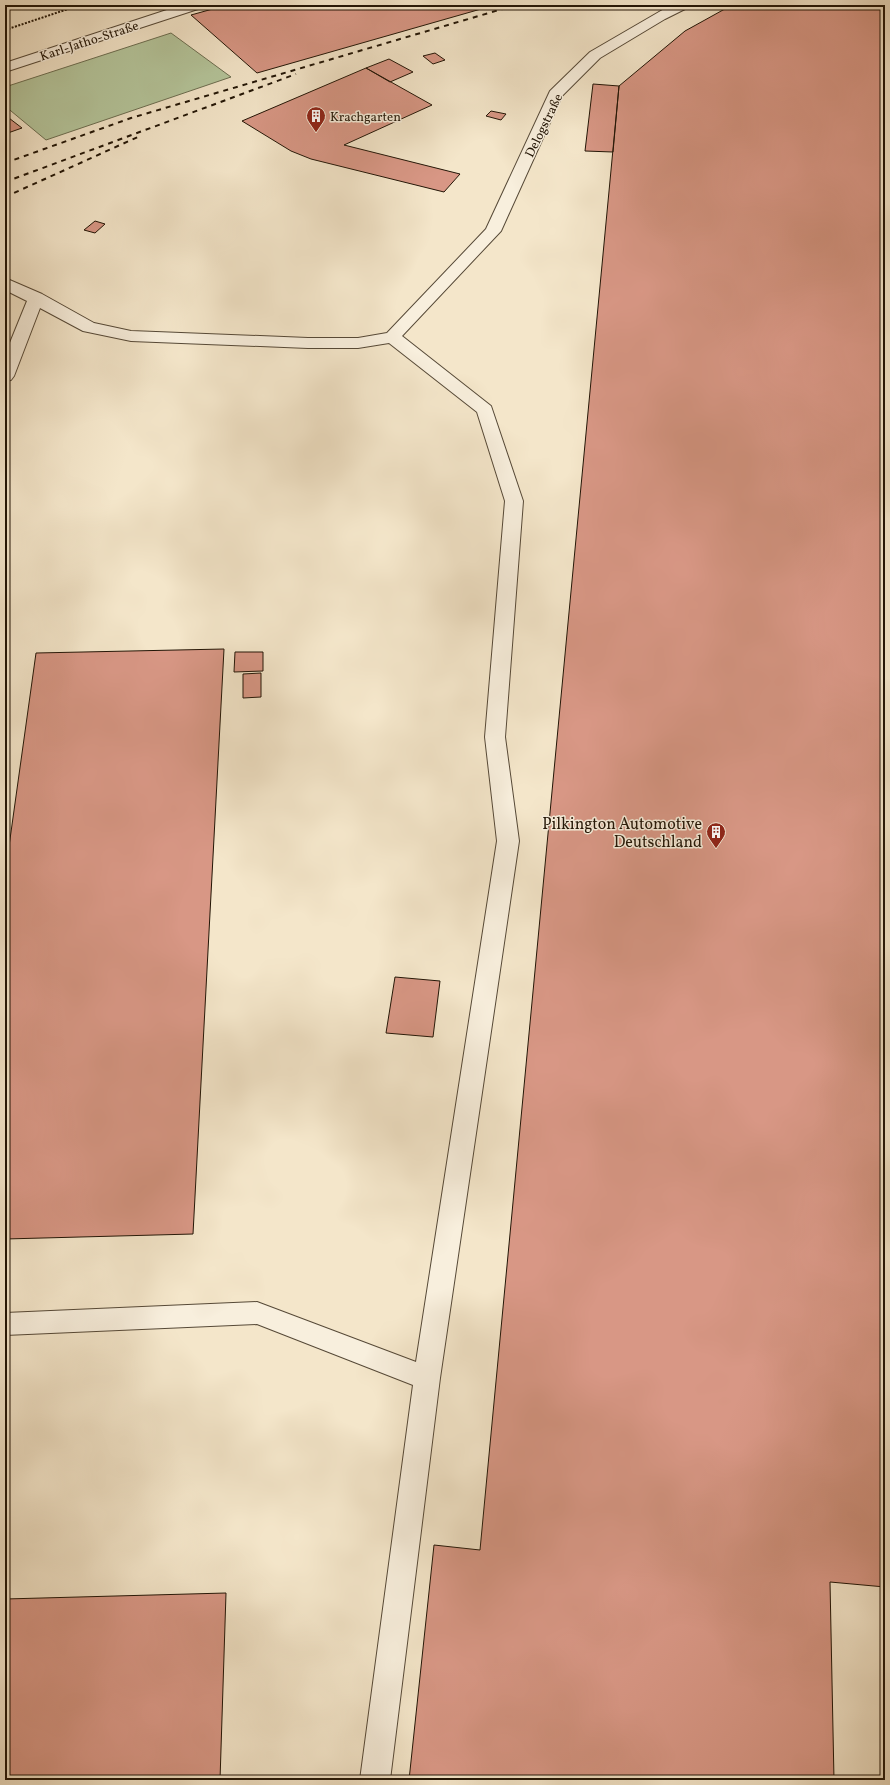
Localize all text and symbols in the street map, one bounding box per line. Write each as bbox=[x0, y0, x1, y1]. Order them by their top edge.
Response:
street label: Karl-Jatho-Straße bbox=[38, 17, 141, 66]
street label: Delogstraße bbox=[522, 91, 568, 161]
building icon: Krachgarten bbox=[305, 105, 327, 133]
place label: Krachgarten bbox=[330, 109, 401, 127]
place label: Pilkington Automotive Deutschland bbox=[542, 814, 702, 854]
building icon: Pilkington Automotive Deutschland bbox=[705, 821, 727, 849]

